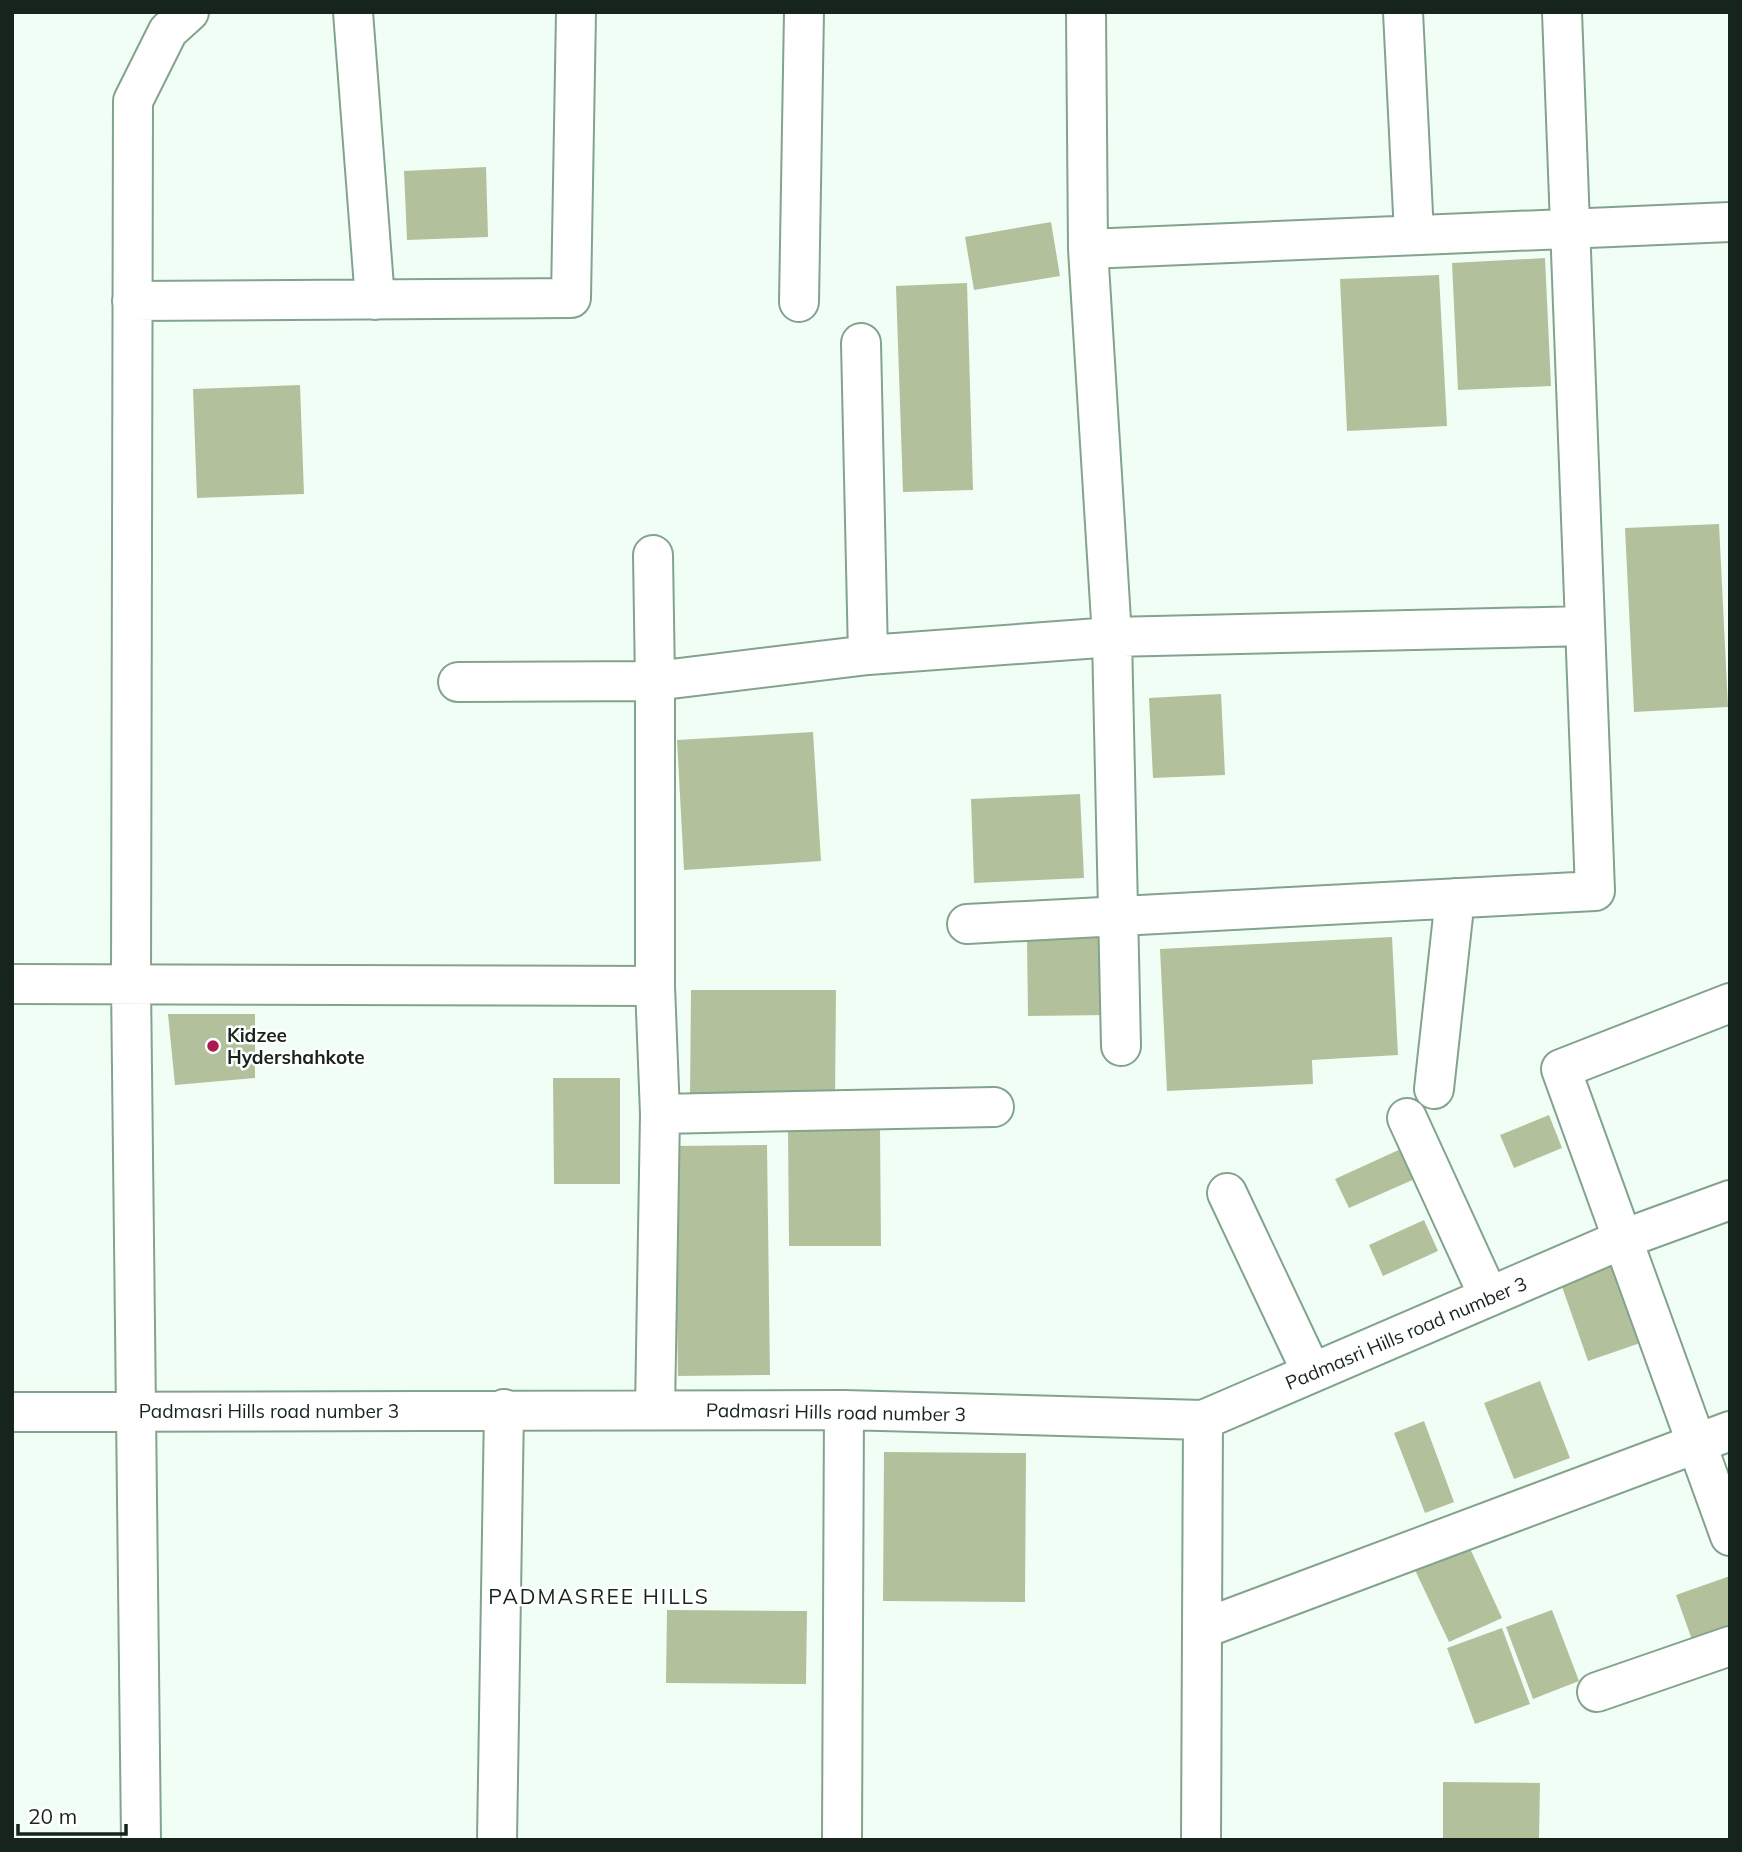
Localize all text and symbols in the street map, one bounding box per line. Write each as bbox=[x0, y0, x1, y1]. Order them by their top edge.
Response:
place label: Kidzee Hydershahkote bbox=[227, 1023, 365, 1069]
marker: Kidzee Hydershahkote bbox=[205, 1038, 221, 1054]
street label: Padmasri Hills road number 3 bbox=[1282, 1271, 1530, 1395]
street label: Padmasri Hills road number 3 bbox=[706, 1398, 966, 1426]
street label: Padmasri Hills road number 3 bbox=[139, 1399, 399, 1423]
district label: PADMASREE HILLS bbox=[488, 1583, 710, 1609]
scale bar bbox=[18, 1792, 126, 1836]
text: 20 m bbox=[28, 1803, 77, 1829]

